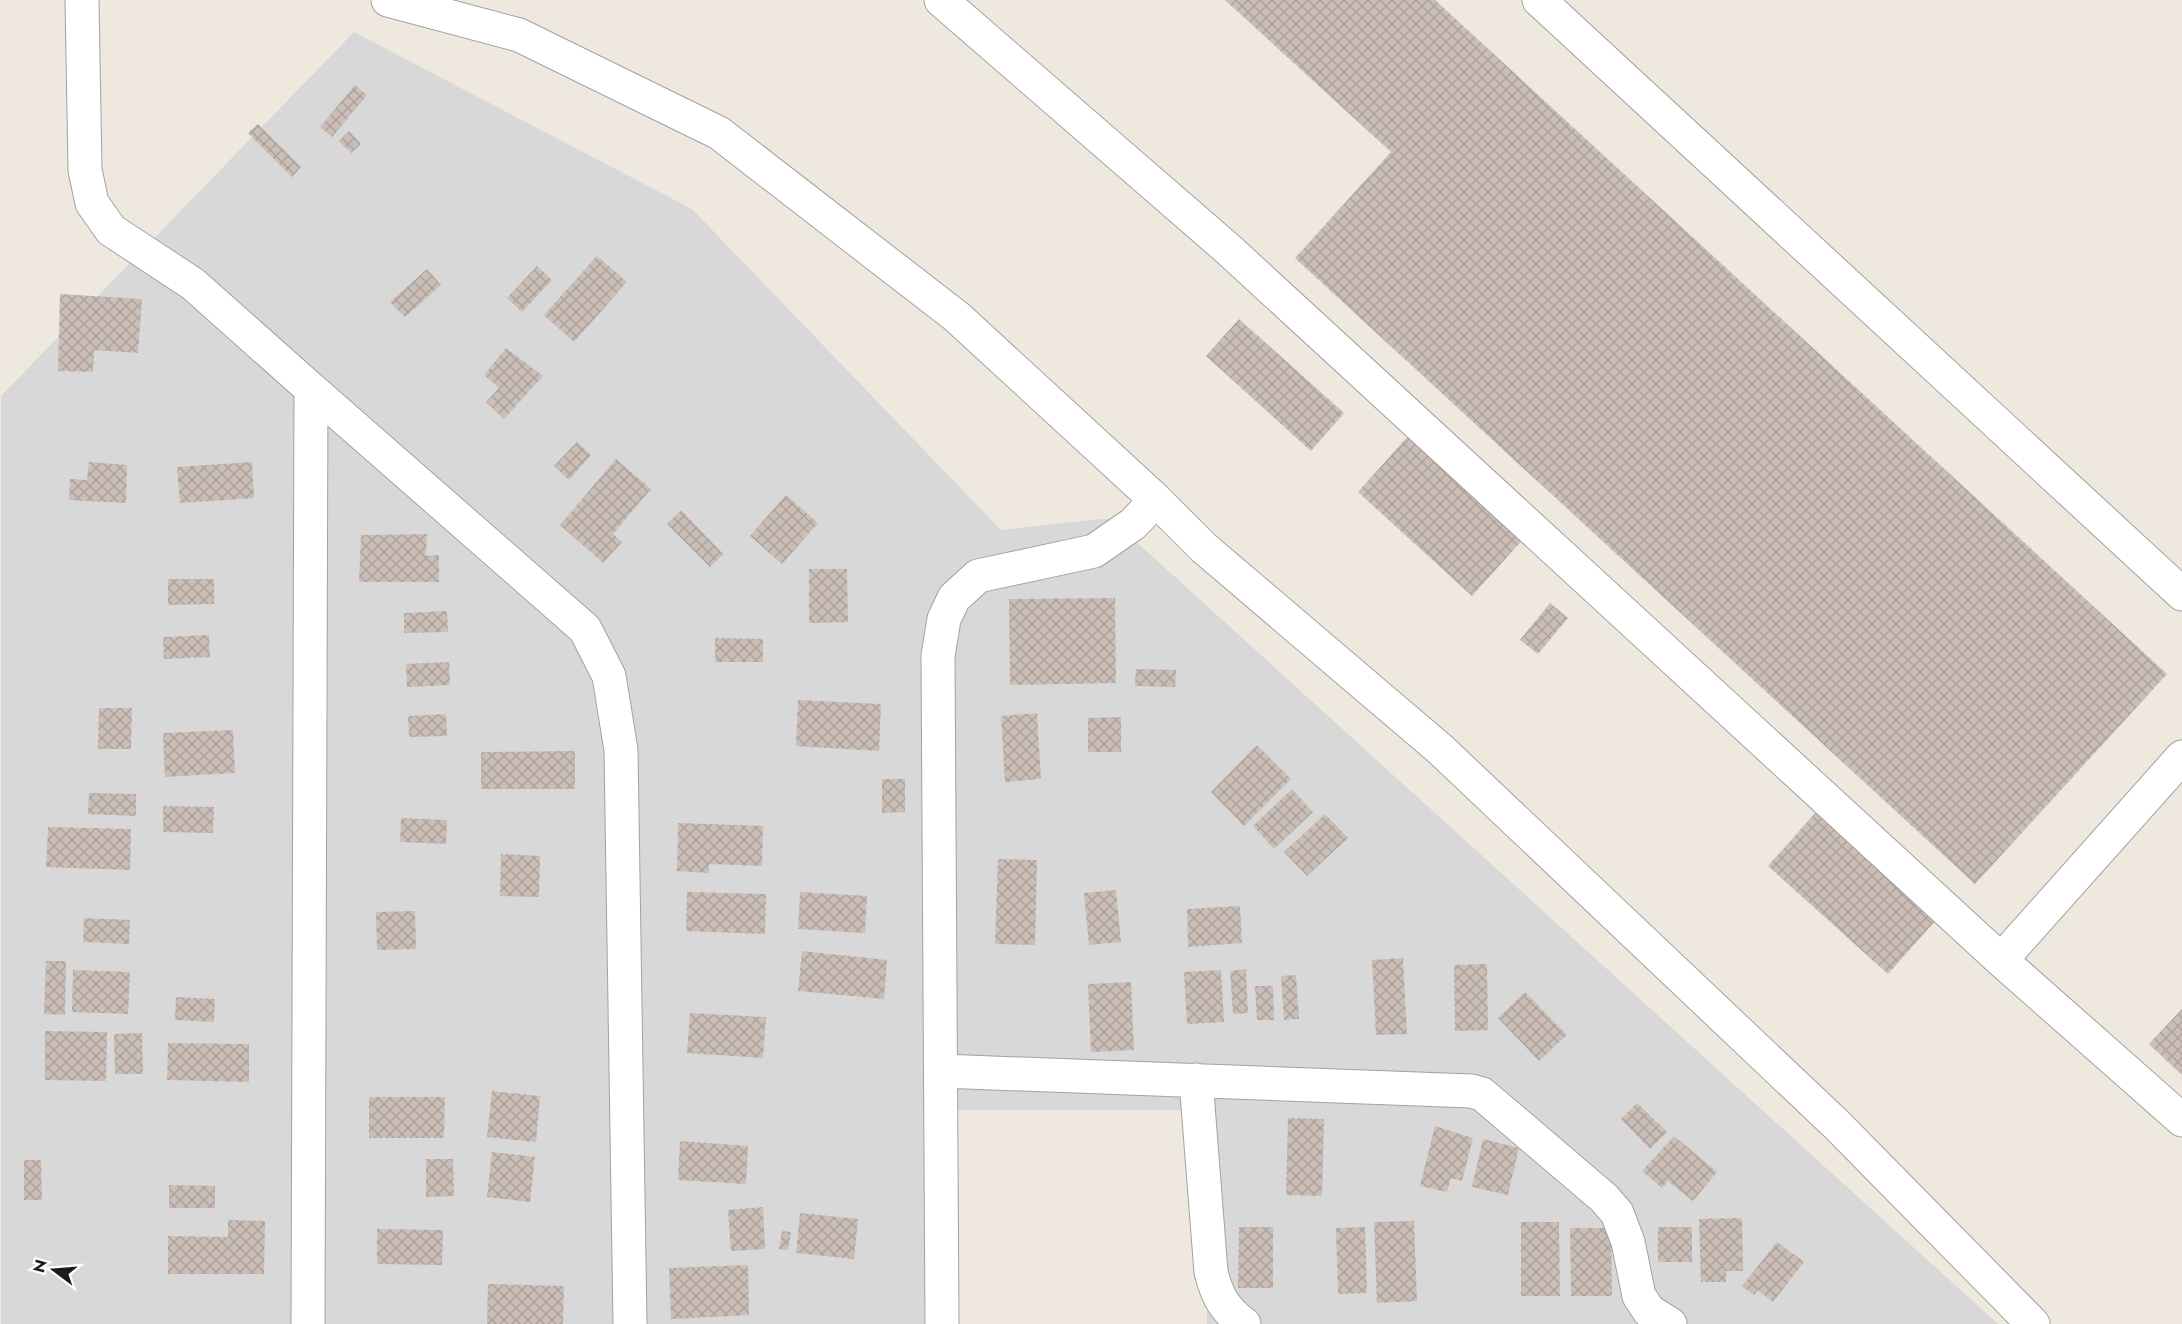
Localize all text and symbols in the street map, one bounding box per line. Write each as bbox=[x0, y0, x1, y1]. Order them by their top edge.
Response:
north arrow bbox=[24, 1240, 84, 1300]
text: N bbox=[27, 1257, 53, 1275]

